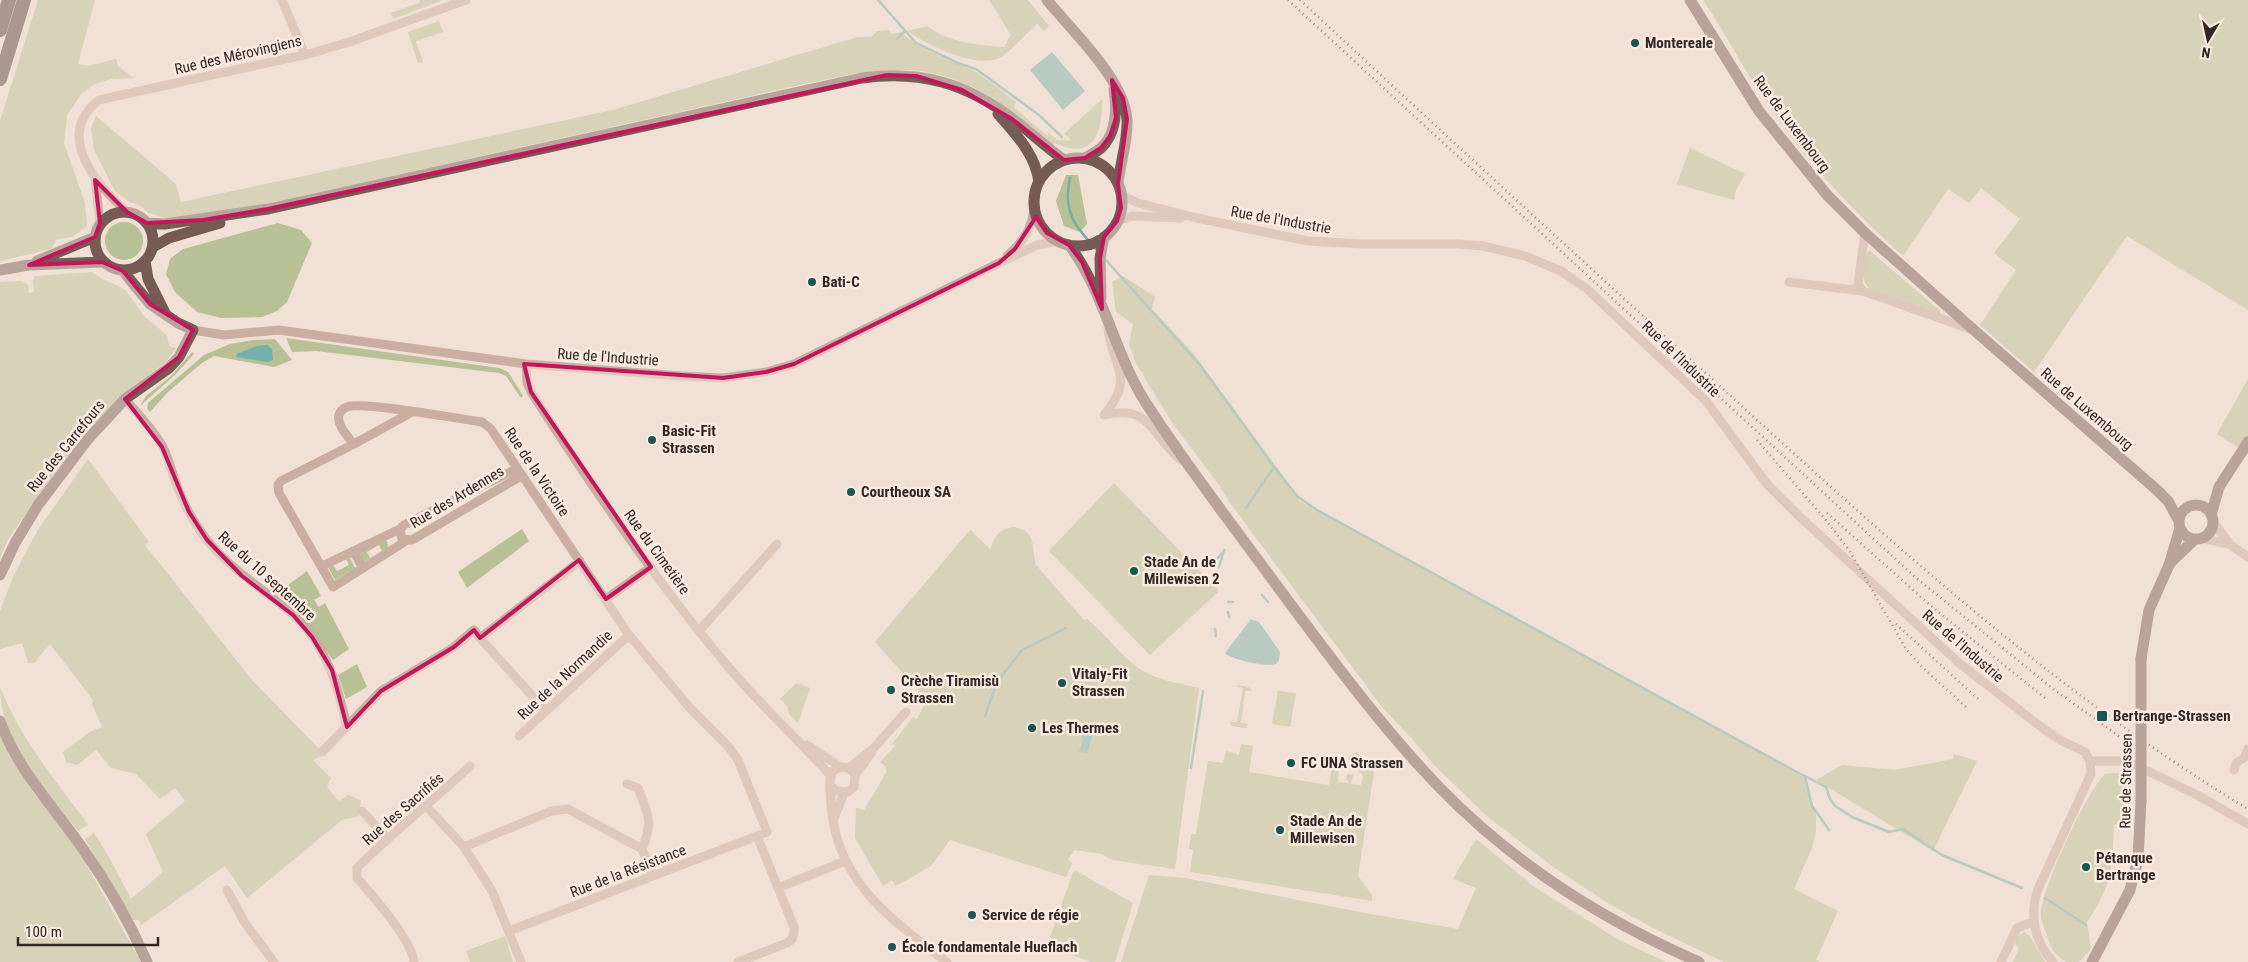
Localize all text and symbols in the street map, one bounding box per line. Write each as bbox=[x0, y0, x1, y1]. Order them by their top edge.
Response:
north arrow bbox=[2183, 15, 2233, 65]
street label: Rue des Mérovingiens bbox=[173, 32, 303, 78]
place label: Montereale bbox=[1645, 34, 1713, 52]
marker: Montereale bbox=[1629, 37, 1641, 49]
text: N bbox=[2200, 44, 2211, 61]
street label: Rue de Luxembourg bbox=[1750, 72, 1834, 176]
street label: Rue de l'Industrie bbox=[1229, 202, 1333, 238]
place label: Bati-C bbox=[822, 273, 860, 291]
marker: Bati-C bbox=[806, 276, 818, 288]
street label: Rue de l'Industrie bbox=[1638, 317, 1724, 401]
street label: Rue de l'Industrie bbox=[557, 344, 659, 370]
street label: Rue de Luxembourg bbox=[2037, 364, 2137, 454]
street label: Rue des Carrefours bbox=[23, 396, 109, 496]
place label: Basic-Fit Strassen bbox=[662, 422, 716, 457]
street label: Rue de la Victoire bbox=[501, 424, 573, 520]
marker: Basic-Fit Strassen bbox=[646, 434, 658, 446]
street label: Rue des Ardennes bbox=[407, 462, 507, 532]
place label: Courtheoux SA bbox=[861, 483, 951, 501]
marker: Courtheoux SA bbox=[845, 486, 857, 498]
street label: Rue du Cimetière bbox=[620, 506, 694, 598]
street label: Rue du 10 septembre bbox=[215, 528, 319, 624]
place label: Stade An de Millewisen 2 bbox=[1144, 553, 1220, 588]
marker: Stade An de Millewisen 2 bbox=[1128, 565, 1140, 577]
street label: Rue de l'Industrie bbox=[1919, 606, 2007, 686]
street label: Rue de la Normandie bbox=[514, 627, 616, 723]
place label: Vitaly-Fit Strassen bbox=[1072, 665, 1128, 700]
place label: Crèche Tiramisù Strassen bbox=[901, 672, 999, 707]
marker: Vitaly-Fit Strassen bbox=[1056, 677, 1068, 689]
marker: Crèche Tiramisù Strassen bbox=[885, 684, 897, 696]
place label: Bertrange-Strassen bbox=[2113, 707, 2231, 725]
marker: Bertrange-Strassen bbox=[2095, 709, 2109, 723]
place label: Les Thermes bbox=[1042, 719, 1119, 737]
marker: Les Thermes bbox=[1026, 722, 1038, 734]
street label: Rue de Strassen bbox=[2116, 733, 2136, 829]
place label: FC UNA Strassen bbox=[1301, 754, 1403, 772]
marker: FC UNA Strassen bbox=[1285, 757, 1297, 769]
street label: Rue des Sacrifiés bbox=[359, 769, 447, 849]
place label: Stade An de Millewisen bbox=[1290, 812, 1362, 847]
marker: Stade An de Millewisen bbox=[1274, 824, 1286, 836]
street label: Rue de la Résistance bbox=[568, 841, 688, 901]
place label: Pétanque Bertrange bbox=[2096, 849, 2155, 884]
marker: Pétanque Bertrange bbox=[2080, 861, 2092, 873]
place label: Service de régie bbox=[982, 906, 1079, 924]
marker: Service de régie bbox=[966, 909, 978, 921]
scale bar bbox=[18, 914, 158, 946]
text: 100 m bbox=[25, 923, 62, 941]
place label: École fondamentale Hueflach bbox=[902, 938, 1077, 956]
marker: École fondamentale Hueflach bbox=[886, 941, 898, 953]

